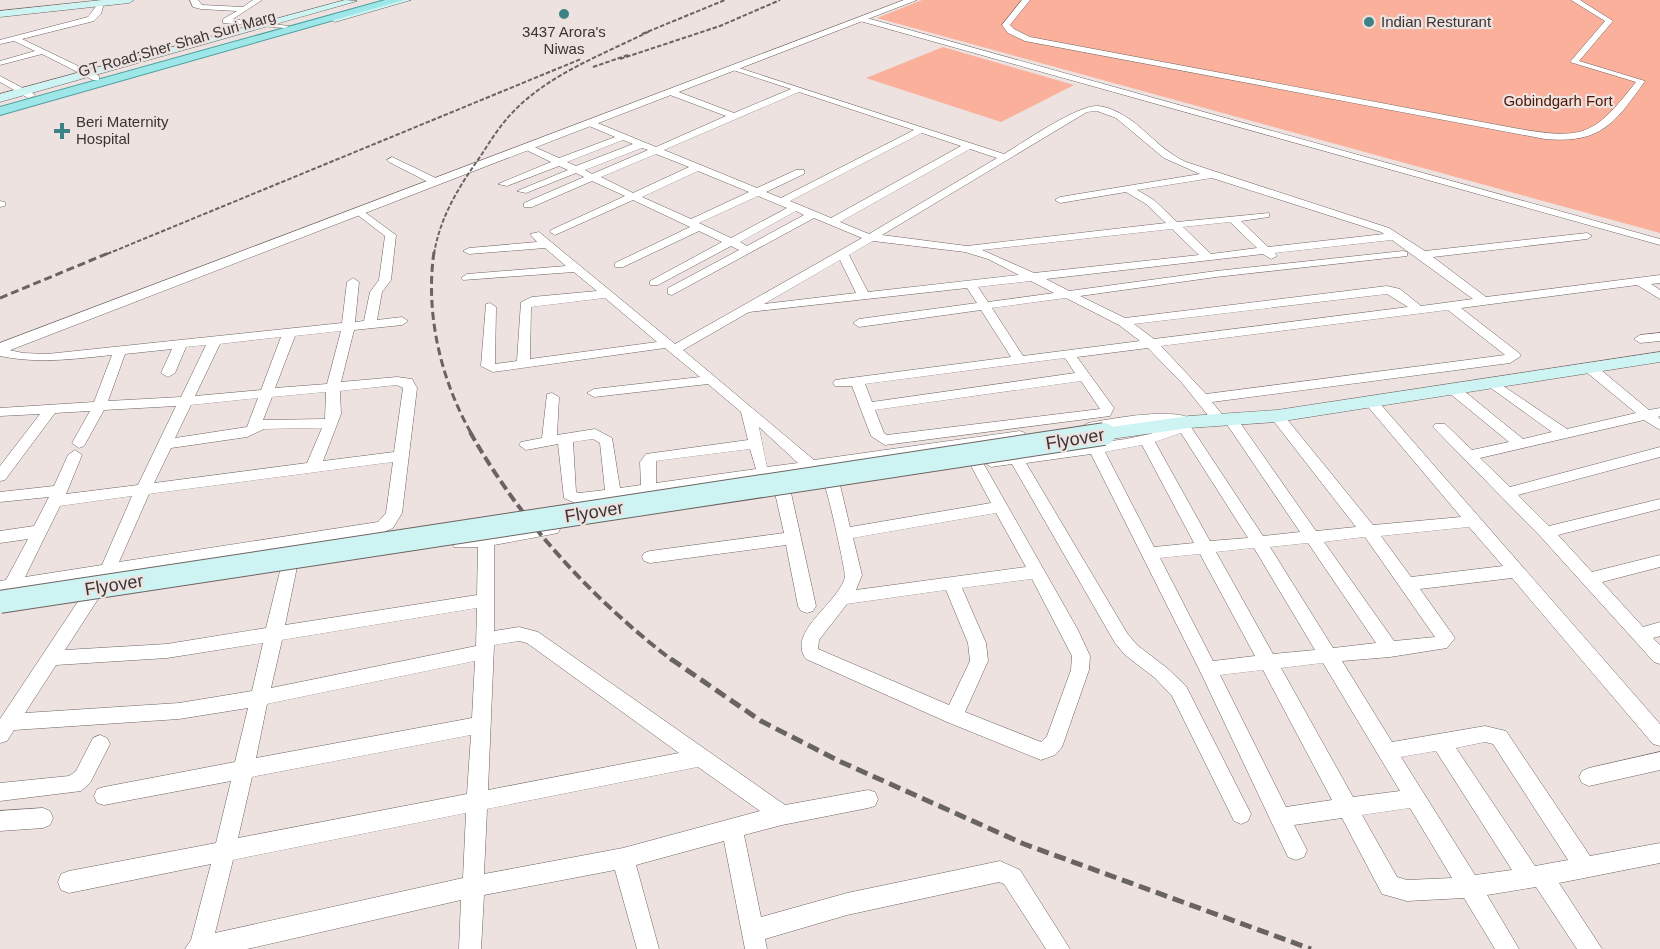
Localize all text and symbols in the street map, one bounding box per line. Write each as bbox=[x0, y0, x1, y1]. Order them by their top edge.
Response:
street label: GT Road;Sher Shah Suri Marg bbox=[76, 7, 278, 80]
marker: 3437 Arora's Niwas bbox=[557, 7, 571, 21]
place label: Indian Resturant bbox=[1381, 13, 1492, 30]
marker: Indian Resturant bbox=[1362, 15, 1376, 29]
place label: 3437 Arora's Niwas bbox=[522, 23, 606, 57]
park label: Gobindgarh Fort bbox=[1503, 92, 1613, 109]
place label: Beri Maternity Hospital bbox=[76, 113, 169, 147]
marker: Beri Maternity Hospital bbox=[53, 122, 71, 140]
street label: Flyover bbox=[1044, 425, 1106, 453]
street label: Flyover bbox=[563, 498, 625, 526]
street label: Flyover bbox=[83, 571, 145, 599]

